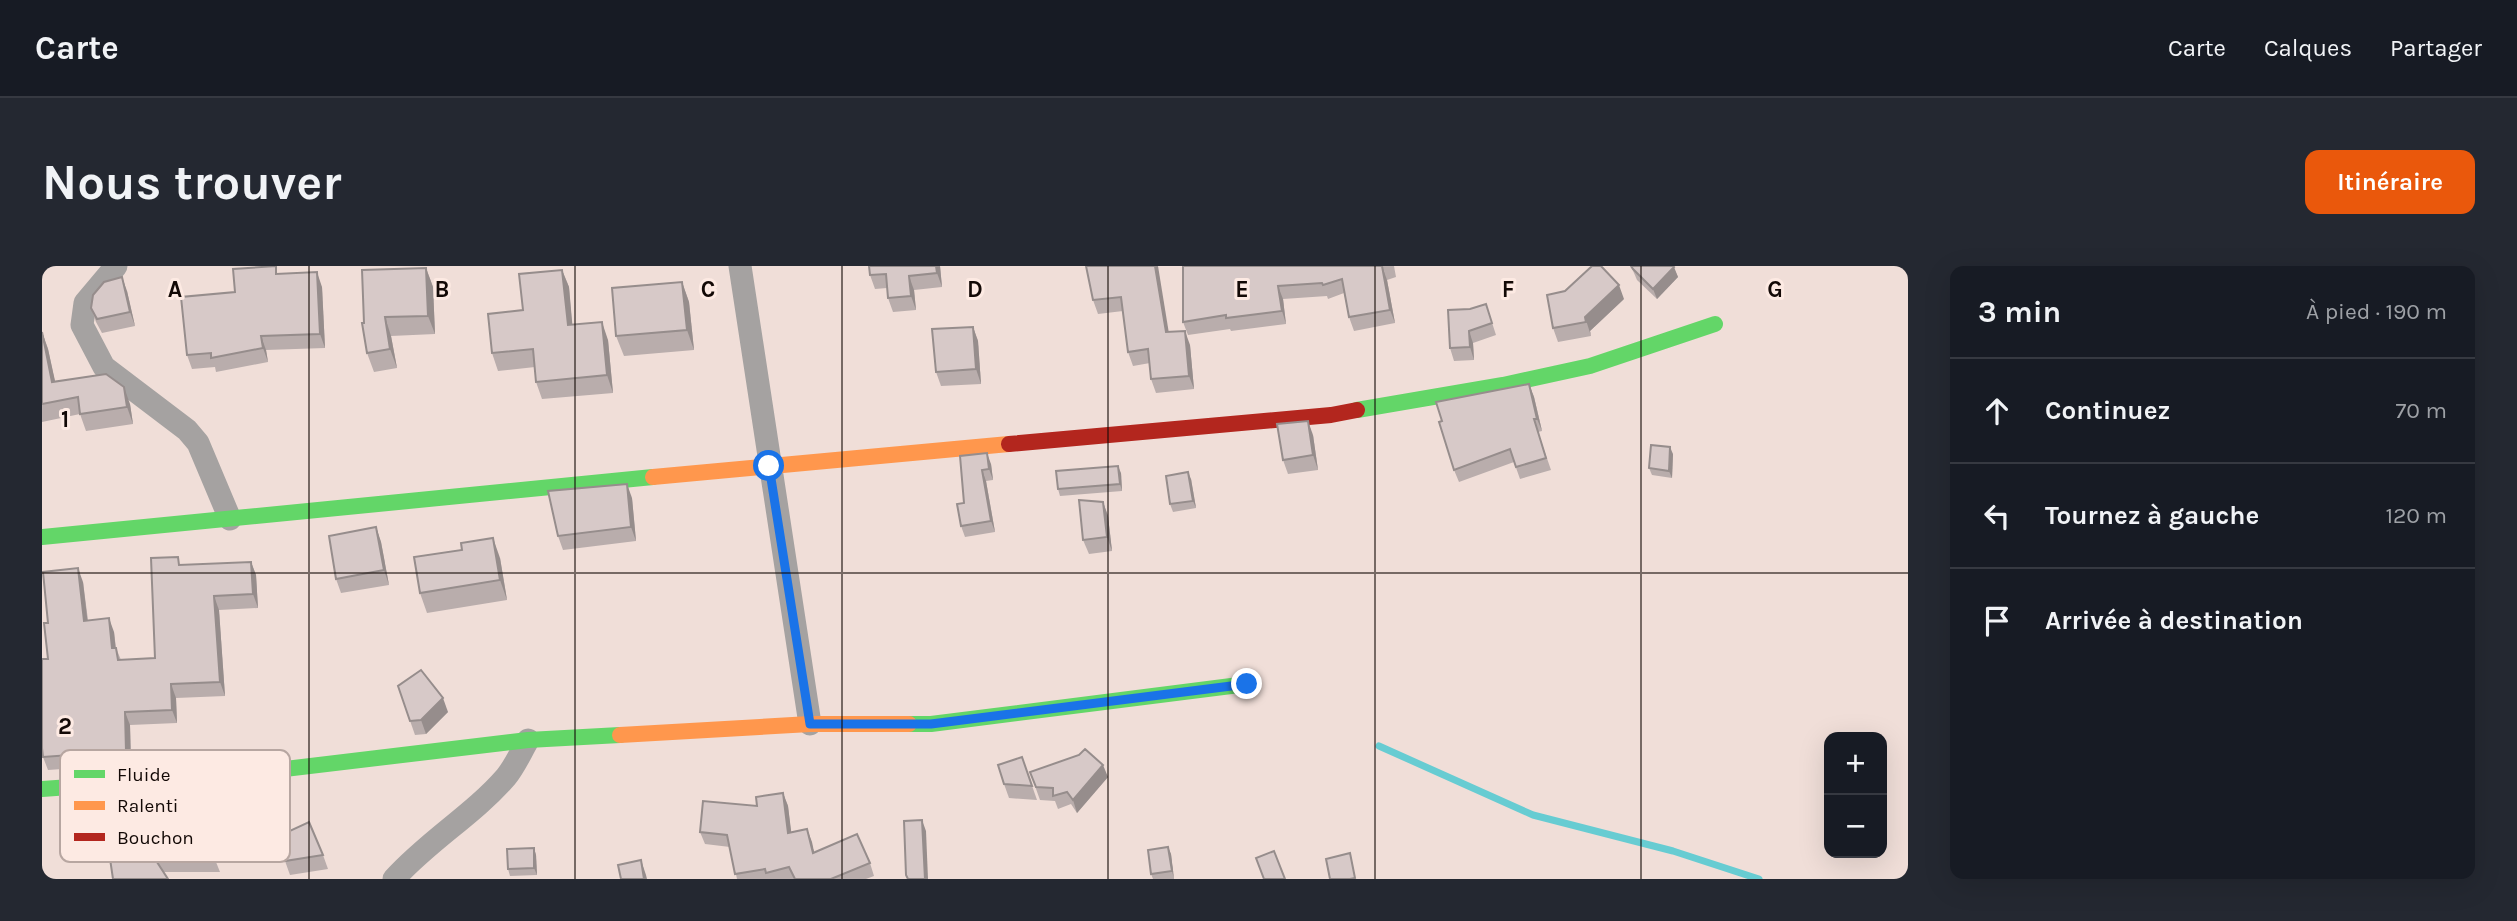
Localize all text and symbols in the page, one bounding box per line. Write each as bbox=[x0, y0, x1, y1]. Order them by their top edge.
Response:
text: Carte bbox=[35, 29, 119, 67]
text: Carte bbox=[2168, 34, 2226, 62]
text: Calques bbox=[2264, 34, 2352, 62]
text: Partager bbox=[2390, 34, 2482, 62]
button: Itinéraire bbox=[2305, 150, 2475, 214]
text: Nous trouver bbox=[42, 154, 342, 211]
text: A bbox=[168, 276, 182, 303]
text: B bbox=[435, 276, 449, 303]
text: C bbox=[701, 276, 715, 303]
text: D bbox=[967, 276, 983, 303]
text: E bbox=[1235, 276, 1249, 303]
text: F bbox=[1502, 276, 1514, 303]
text: G bbox=[1767, 276, 1783, 303]
text: 3 min bbox=[1978, 294, 2061, 330]
text: À pied · 190 m bbox=[2306, 298, 2447, 325]
icon: ahead bbox=[1978, 392, 2016, 430]
text: Continuez bbox=[2045, 395, 2170, 426]
text: 70 m bbox=[2396, 397, 2447, 424]
text: 1 bbox=[61, 406, 69, 433]
route start bbox=[753, 450, 784, 481]
icon: left bbox=[1978, 497, 2016, 535]
text: Tournez à gauche bbox=[2045, 500, 2259, 531]
text: 120 m bbox=[2385, 502, 2447, 529]
icon: arrive bbox=[1978, 602, 2016, 640]
text: Arrivée à destination bbox=[2045, 605, 2303, 636]
route end bbox=[1231, 668, 1262, 699]
text: 2 bbox=[58, 713, 72, 740]
map controls bbox=[1824, 732, 1887, 858]
button: + bbox=[1824, 732, 1887, 795]
legend bbox=[60, 750, 290, 862]
text: Fluide bbox=[117, 764, 170, 786]
text: Ralenti bbox=[117, 795, 178, 817]
button: − bbox=[1824, 795, 1887, 858]
text: Bouchon bbox=[117, 827, 194, 849]

